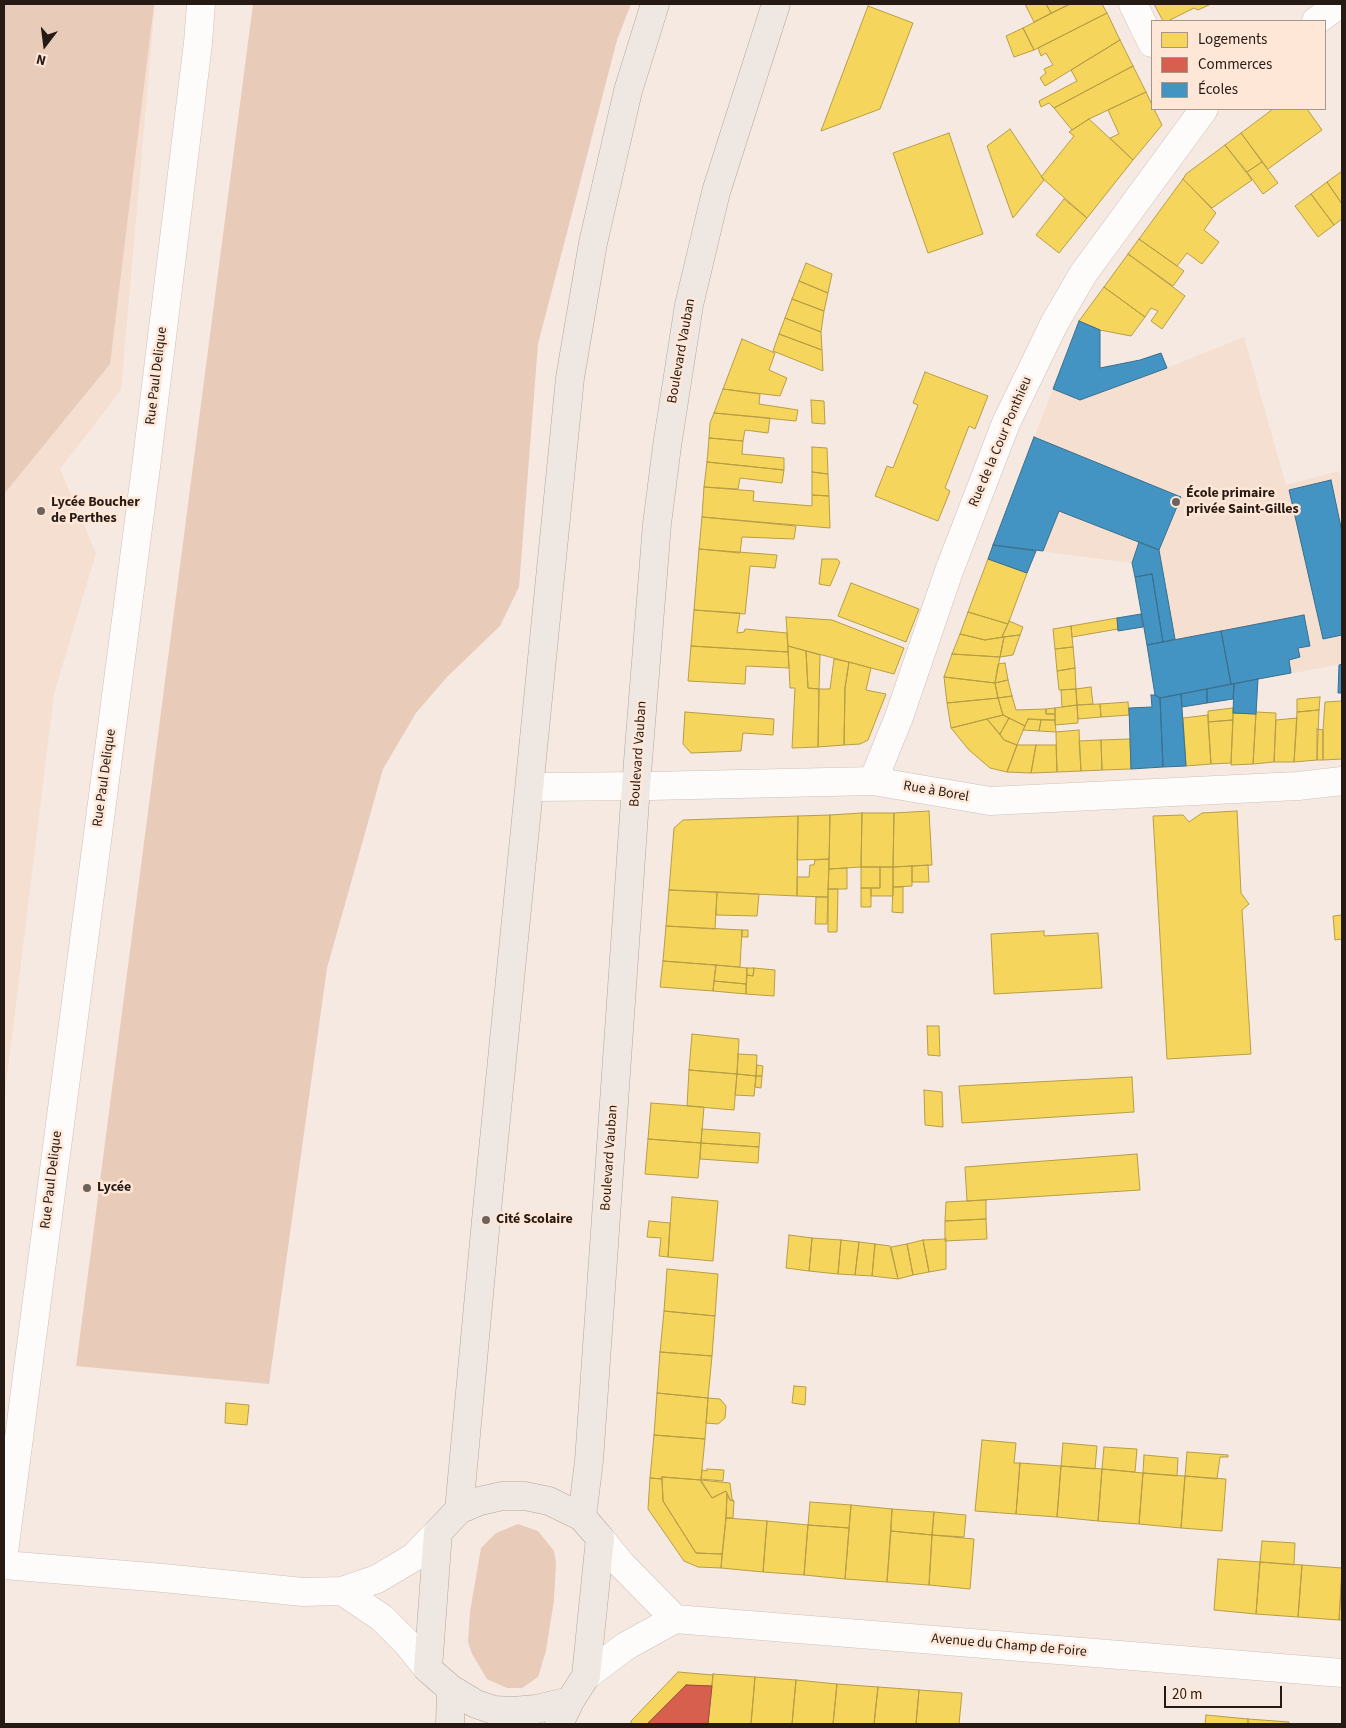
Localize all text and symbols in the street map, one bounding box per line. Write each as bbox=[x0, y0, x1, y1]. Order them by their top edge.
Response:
north arrow bbox=[20, 20, 70, 70]
legend bbox=[1151, 20, 1326, 110]
text: Logements bbox=[1198, 29, 1267, 50]
text: N bbox=[34, 49, 48, 70]
text: Commerces bbox=[1198, 54, 1272, 75]
text: Écoles bbox=[1198, 79, 1238, 100]
street label: Boulevard Vauban bbox=[664, 297, 700, 405]
street label: Rue Paul Delique bbox=[143, 326, 171, 426]
street label: Rue de la Cour Ponthieu bbox=[966, 374, 1036, 510]
place label: École primaire privée Saint-Gilles bbox=[1186, 486, 1299, 518]
place label: Lycée Boucher de Perthes bbox=[51, 495, 140, 528]
marker: École primaire privée Saint-Gilles bbox=[1170, 496, 1182, 508]
marker: Lycée Boucher de Perthes bbox=[35, 505, 47, 517]
street label: Boulevard Vauban bbox=[627, 700, 651, 808]
street label: Rue Paul Delique bbox=[90, 728, 120, 828]
street label: Rue à Borel bbox=[902, 778, 970, 806]
street label: Boulevard Vauban bbox=[598, 1104, 622, 1212]
street label: Rue Paul Delique bbox=[38, 1130, 66, 1230]
place label: Lycée bbox=[97, 1180, 131, 1196]
marker: Lycée bbox=[81, 1182, 93, 1194]
place label: Cité Scolaire bbox=[496, 1212, 573, 1228]
marker: Cité Scolaire bbox=[480, 1214, 492, 1226]
street label: Avenue du Champ de Foire bbox=[931, 1631, 1087, 1661]
scale bar bbox=[1166, 1676, 1284, 1708]
text: 20 m bbox=[1172, 1684, 1202, 1705]

